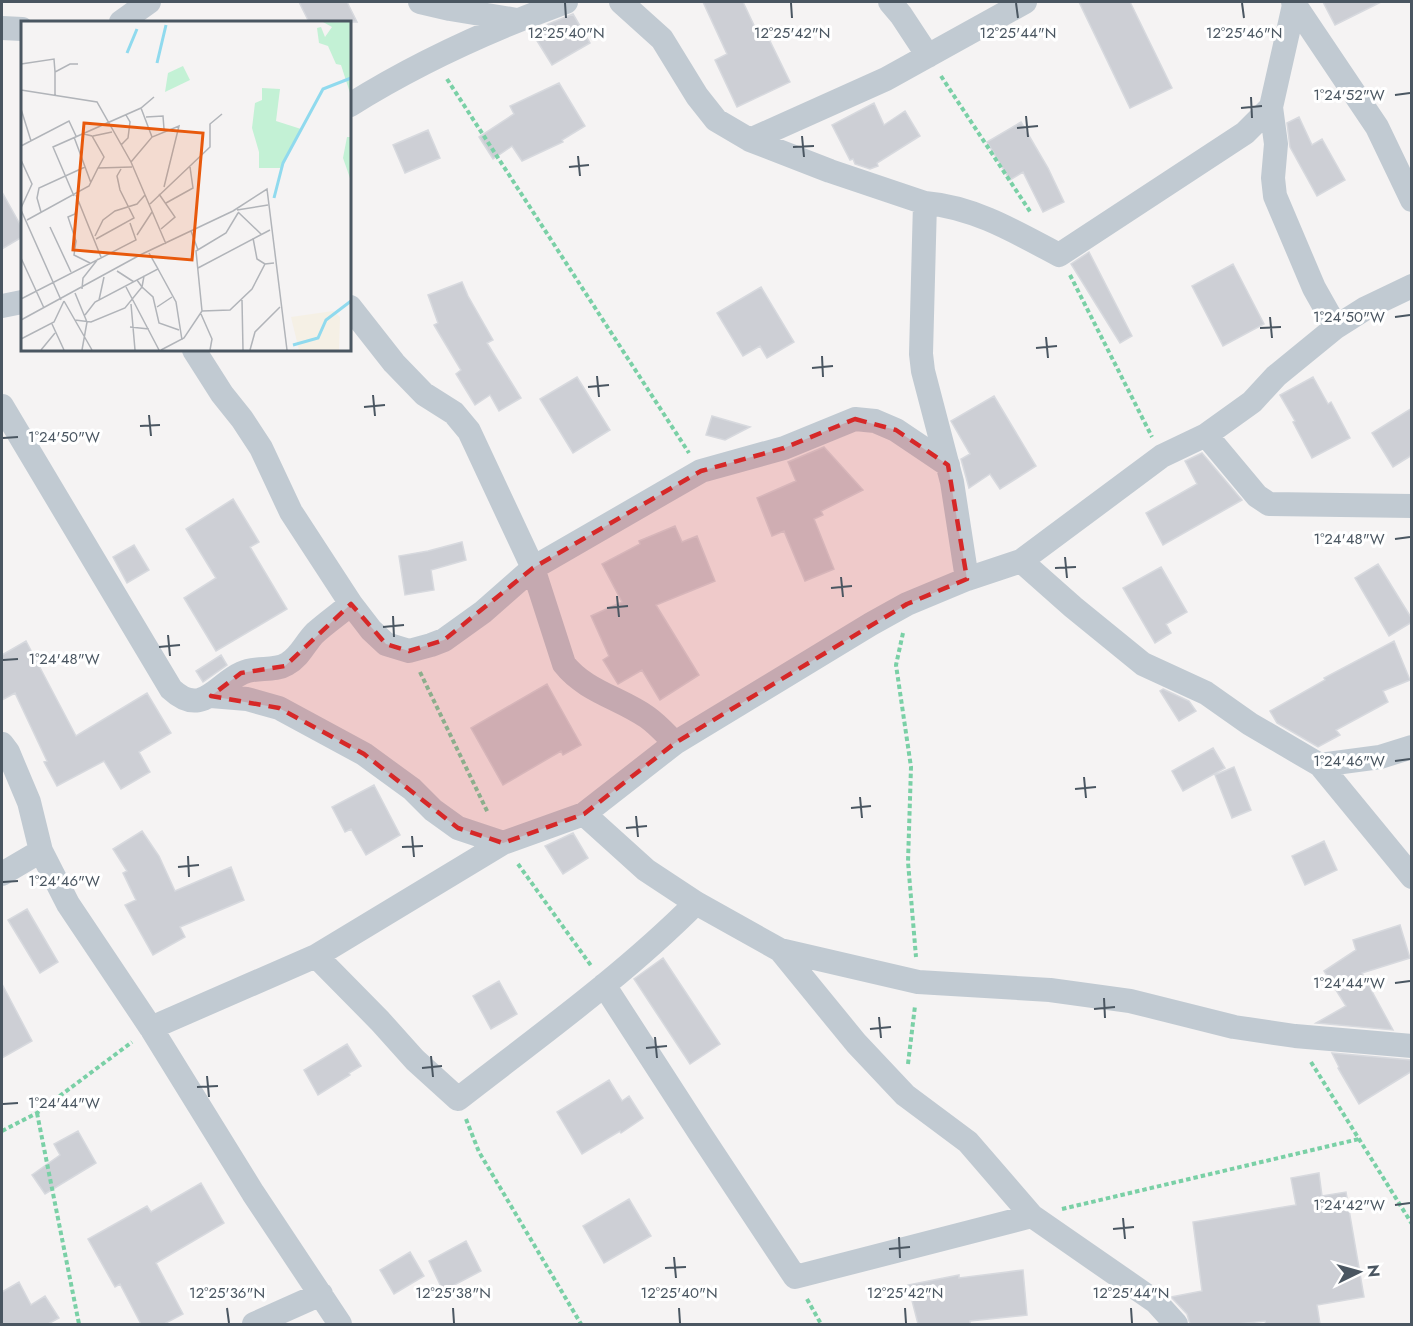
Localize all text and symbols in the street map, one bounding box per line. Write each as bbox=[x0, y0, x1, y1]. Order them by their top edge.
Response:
inset map bbox=[21, 21, 351, 351]
text: 12°25'40"N bbox=[527, 22, 605, 44]
text: 12°25'42"N bbox=[754, 22, 830, 44]
text: 12°25'44"N bbox=[980, 22, 1056, 44]
text: 12°25'46"N bbox=[1206, 22, 1282, 44]
text: 1°24'52"W bbox=[1313, 84, 1385, 106]
text: 1°24'50"W bbox=[1313, 306, 1385, 328]
text: 1°24'50"W bbox=[28, 426, 100, 448]
text: 1°24'48"W bbox=[1313, 528, 1385, 550]
text: 1°24'48"W bbox=[28, 648, 100, 670]
text: 1°24'46"W bbox=[1313, 750, 1385, 772]
text: 1°24'46"W bbox=[28, 870, 100, 892]
text: 1°24'44"W bbox=[1313, 972, 1385, 994]
text: 1°24'44"W bbox=[28, 1092, 100, 1114]
text: 1°24'42"W bbox=[1313, 1194, 1385, 1216]
north arrow bbox=[1329, 1242, 1389, 1302]
text: N bbox=[1361, 1263, 1385, 1278]
text: 12°25'36"N bbox=[189, 1282, 265, 1304]
text: 12°25'38"N bbox=[415, 1282, 491, 1304]
text: 12°25'40"N bbox=[640, 1282, 718, 1304]
text: 12°25'42"N bbox=[867, 1282, 943, 1304]
text: 12°25'44"N bbox=[1093, 1282, 1169, 1304]

